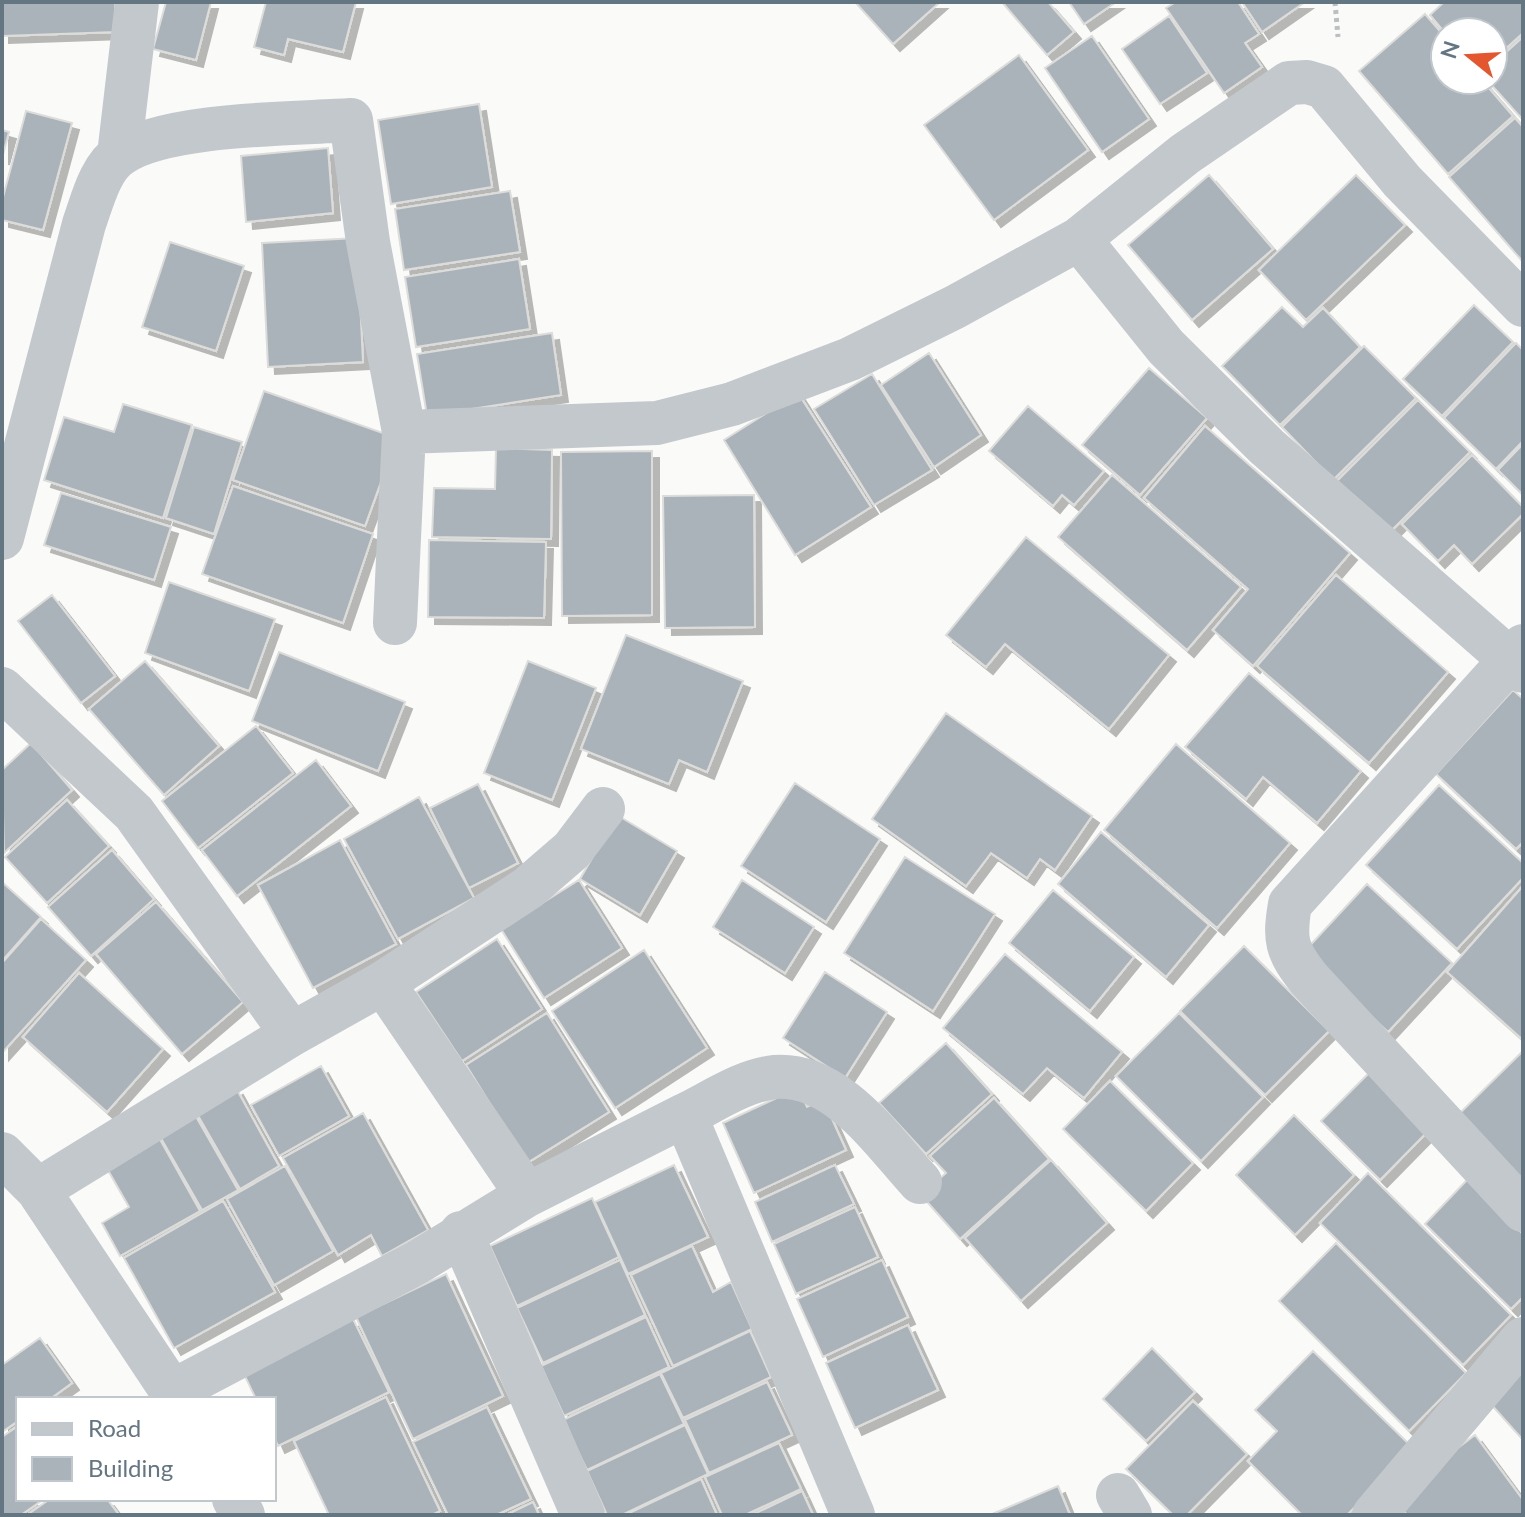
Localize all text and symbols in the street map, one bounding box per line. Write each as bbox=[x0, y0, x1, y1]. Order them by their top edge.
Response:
north arrow bbox=[1429, 16, 1509, 96]
text: N bbox=[1434, 37, 1465, 62]
legend bbox=[16, 1397, 276, 1501]
text: Road bbox=[88, 1413, 141, 1442]
text: Building bbox=[88, 1453, 173, 1482]

